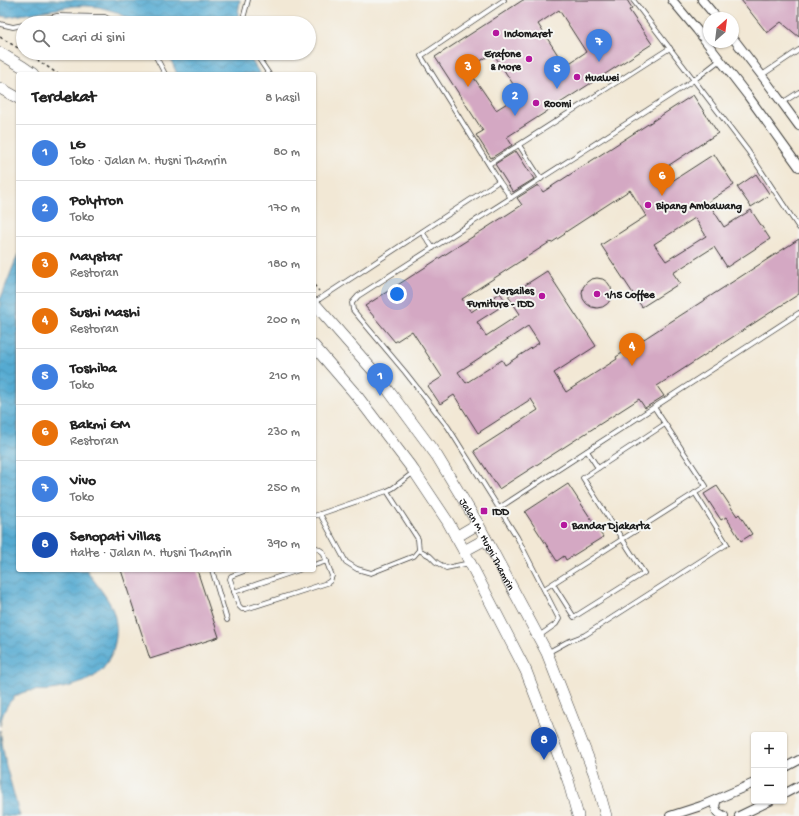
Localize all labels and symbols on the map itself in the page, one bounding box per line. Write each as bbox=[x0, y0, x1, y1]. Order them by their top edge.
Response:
north arrow bbox=[703, 12, 739, 48]
marker: Indomaret bbox=[491, 28, 501, 38]
place label: Indomaret bbox=[504, 28, 554, 41]
pin: 7 bbox=[586, 29, 612, 62]
place label: Erafone & More bbox=[483, 48, 522, 74]
pin: 3 bbox=[455, 54, 481, 87]
marker: Erafone & More bbox=[524, 54, 534, 64]
pin: 5 bbox=[544, 56, 570, 89]
marker: Huawei bbox=[572, 72, 582, 82]
place label: Huawei bbox=[585, 73, 620, 85]
pin: 2 bbox=[502, 83, 528, 116]
marker: Roomi bbox=[531, 98, 541, 108]
place label: Roomi bbox=[543, 99, 572, 111]
pin: 6 bbox=[649, 163, 675, 196]
marker: Bipang Ambawang bbox=[643, 200, 653, 210]
place label: Bipang Ambawang bbox=[655, 201, 743, 214]
your location bbox=[387, 284, 407, 304]
place label: Versailes Furniture - IDD bbox=[466, 286, 535, 311]
marker: 1/15 Coffee bbox=[592, 289, 602, 299]
place label: 1/15 Coffee bbox=[604, 289, 656, 302]
marker: Versailes Furniture - IDD bbox=[537, 291, 547, 301]
pin: 4 bbox=[619, 333, 645, 366]
pin: 1 bbox=[367, 363, 393, 396]
street label: Jalan M. Husni Thamrin bbox=[456, 497, 517, 594]
marker: IDD bbox=[479, 506, 489, 516]
place label: IDD bbox=[492, 507, 510, 519]
marker: Bandar Djakarta bbox=[559, 520, 569, 530]
place label: Bandar Djakarta bbox=[571, 520, 651, 533]
pin: 8 bbox=[531, 727, 557, 760]

